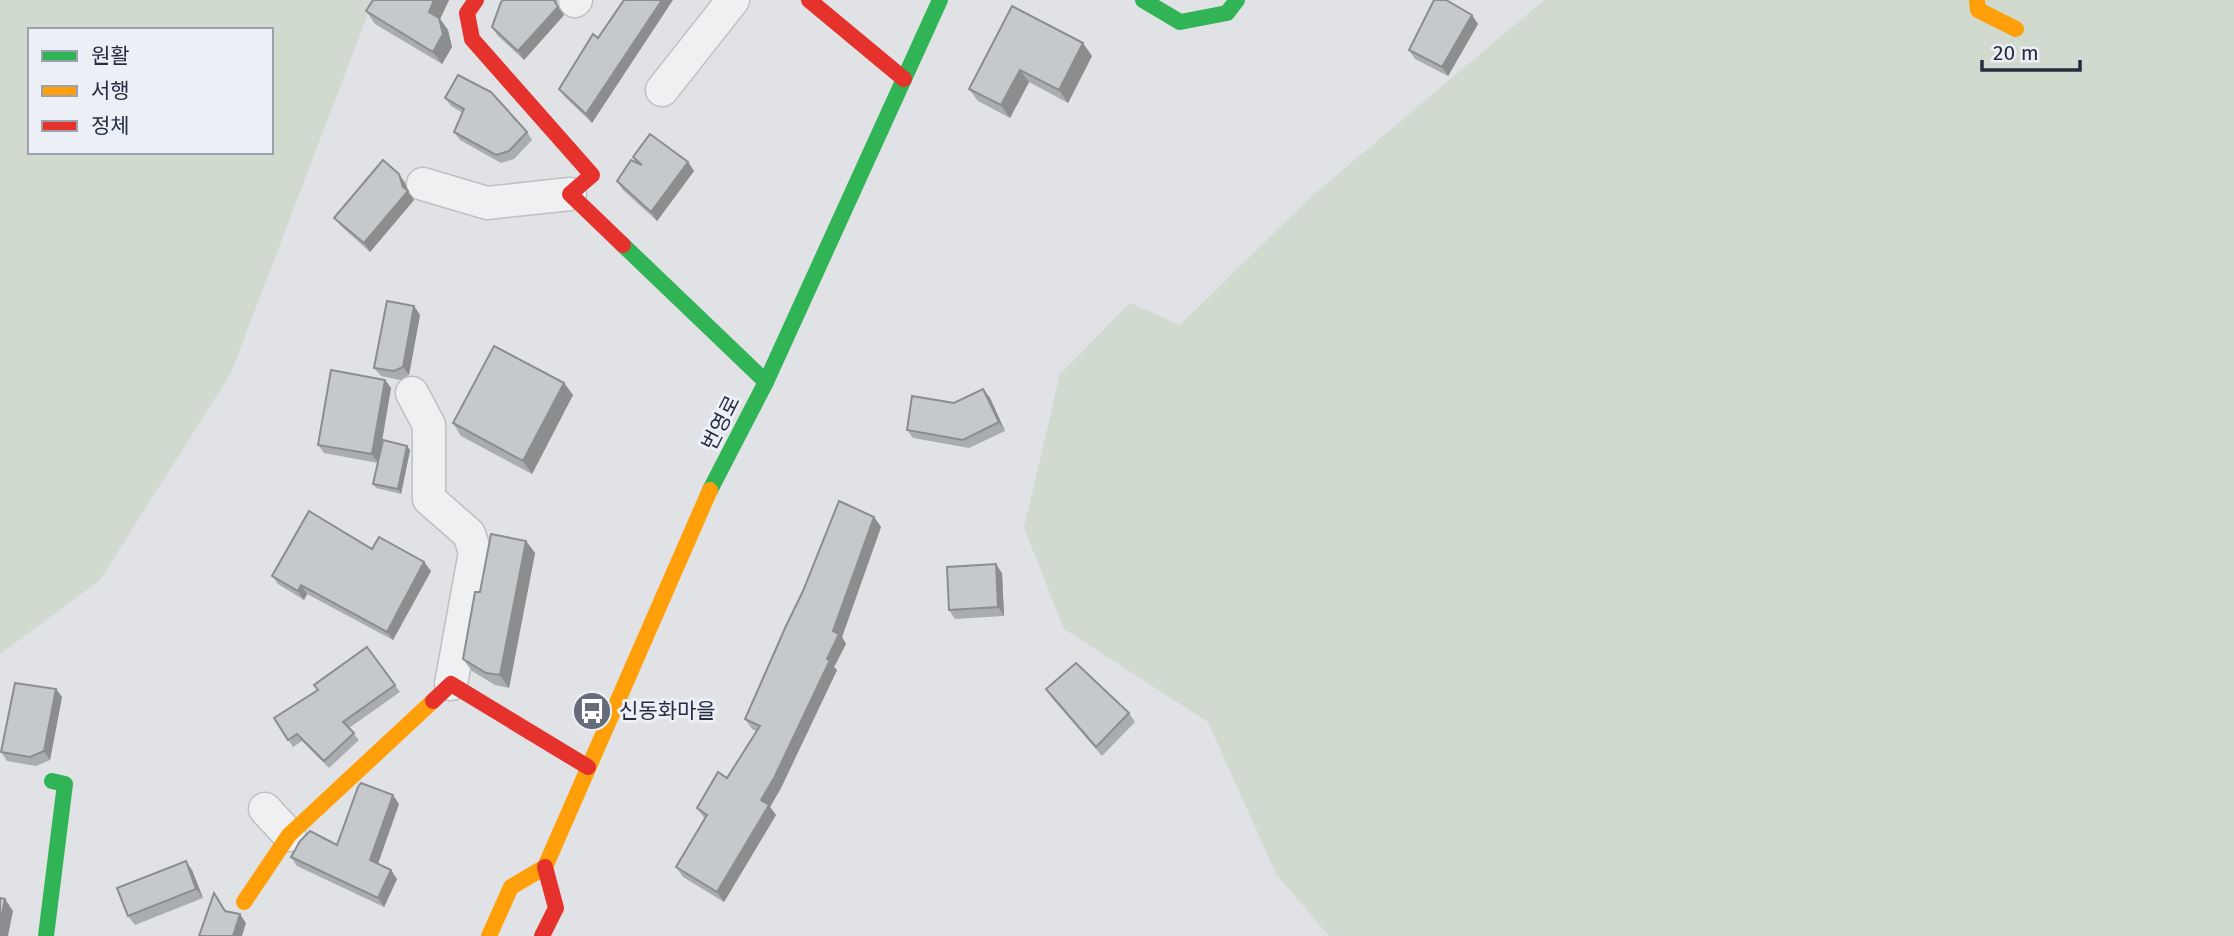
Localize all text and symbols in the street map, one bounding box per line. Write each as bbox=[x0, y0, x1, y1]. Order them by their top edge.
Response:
legend bbox=[28, 28, 273, 154]
scale bar bbox=[1982, 28, 2080, 72]
text: 20 m bbox=[1993, 40, 2039, 66]
text: 원활 bbox=[91, 43, 130, 69]
text: 서행 bbox=[91, 78, 130, 104]
text: 정체 bbox=[91, 113, 130, 139]
street label: 번영로 bbox=[696, 391, 746, 455]
bus stop icon: 신동화마을 bbox=[571, 690, 613, 732]
place label: 신동화마을 bbox=[619, 698, 716, 724]

